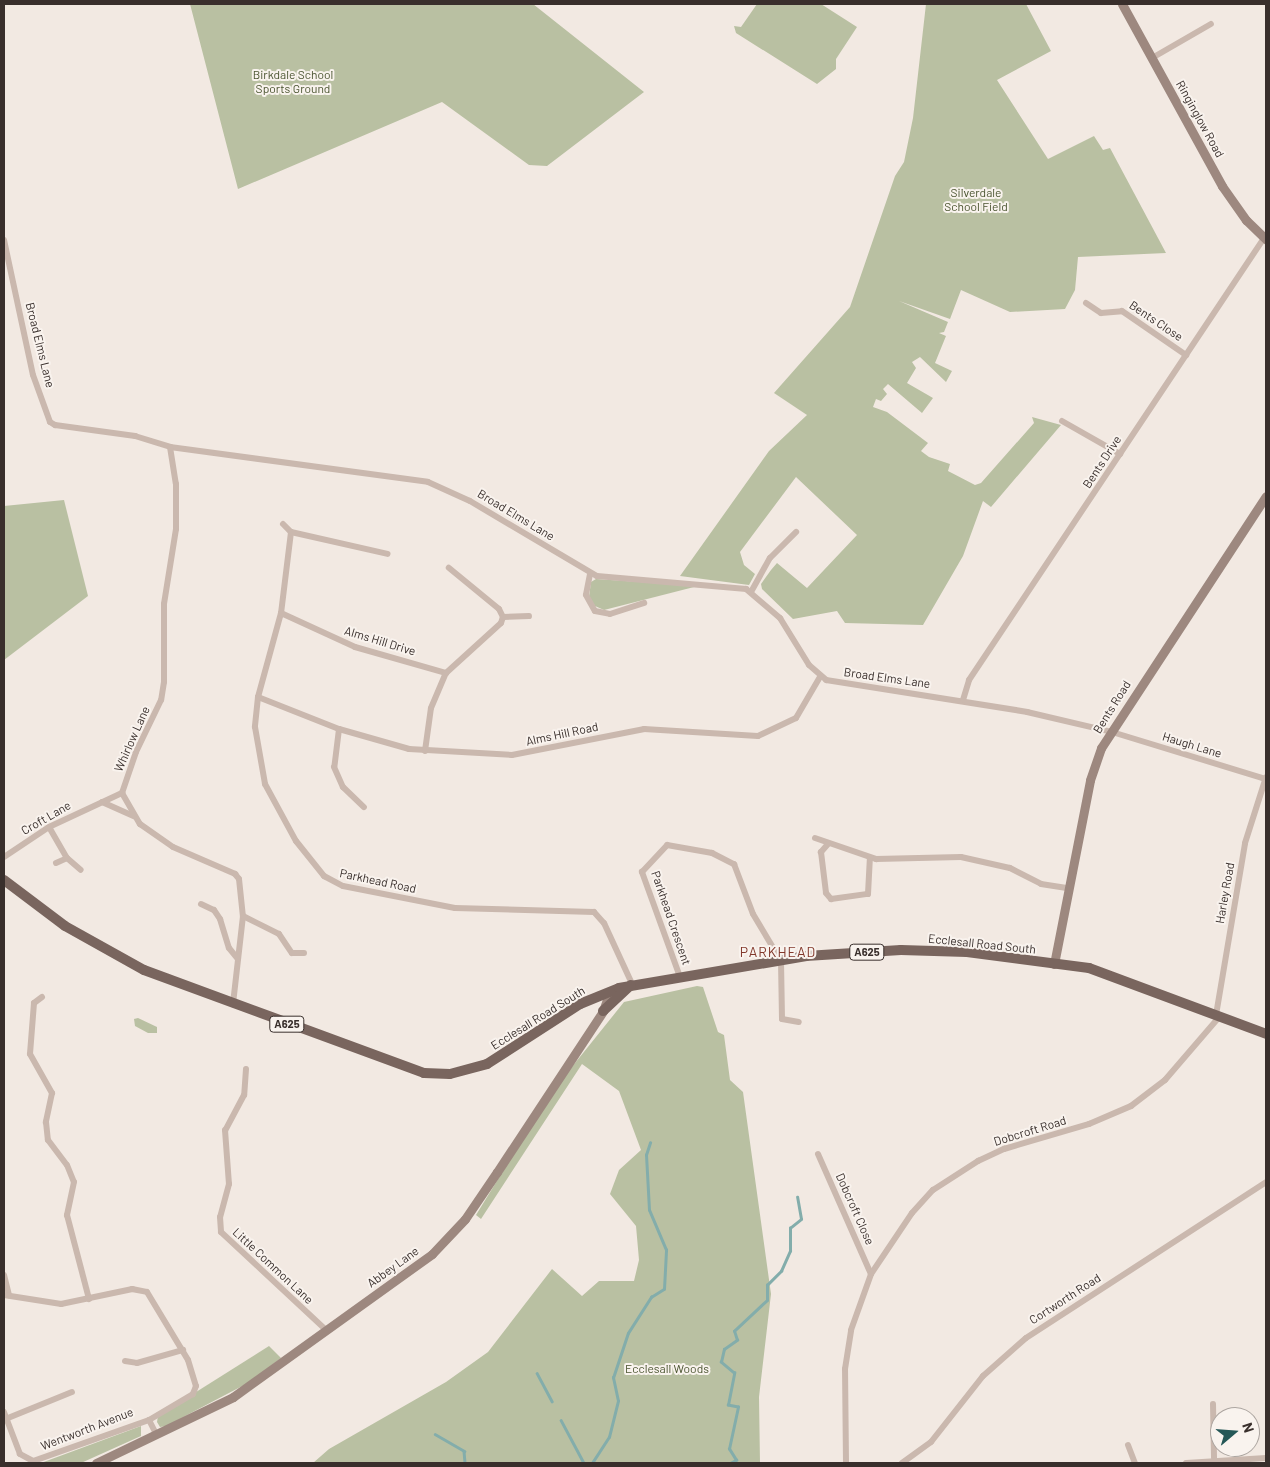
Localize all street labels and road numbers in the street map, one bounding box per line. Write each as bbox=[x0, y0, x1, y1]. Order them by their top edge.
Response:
street label: Ringinglow Road bbox=[1173, 78, 1227, 160]
street label: Bents Close bbox=[1126, 298, 1186, 344]
street label: Broad Elms Lane bbox=[22, 301, 58, 389]
street label: Bents Drive bbox=[1080, 433, 1124, 491]
street label: Broad Elms Lane bbox=[475, 486, 557, 544]
street label: Alms Hill Drive bbox=[343, 623, 417, 659]
street label: Broad Elms Lane bbox=[843, 665, 931, 691]
street label: Bents Road bbox=[1090, 678, 1134, 736]
street label: Whirlow Lane bbox=[111, 704, 153, 774]
street label: Alms Hill Road bbox=[525, 719, 599, 749]
street label: Haugh Lane bbox=[1161, 729, 1223, 761]
street label: Croft Lane bbox=[19, 798, 73, 838]
street label: Harley Road bbox=[1213, 861, 1237, 925]
street label: Parkhead Road bbox=[338, 866, 418, 896]
street label: Parkhead Crescent bbox=[648, 869, 694, 967]
street label: Ecclesall Road South bbox=[927, 931, 1037, 957]
road number: A625 bbox=[848, 944, 886, 960]
street label: Ecclesall Road South bbox=[488, 983, 588, 1053]
road number: A625 bbox=[268, 1016, 306, 1032]
street label: Dobcroft Road bbox=[992, 1113, 1068, 1149]
street label: Dobcroft Close bbox=[833, 1171, 877, 1247]
street label: Little Common Lane bbox=[230, 1225, 316, 1307]
street label: Abbey Lane bbox=[364, 1243, 422, 1291]
street label: Cortworth Road bbox=[1027, 1271, 1103, 1327]
street label: Wentworth Avenue bbox=[39, 1405, 135, 1453]

